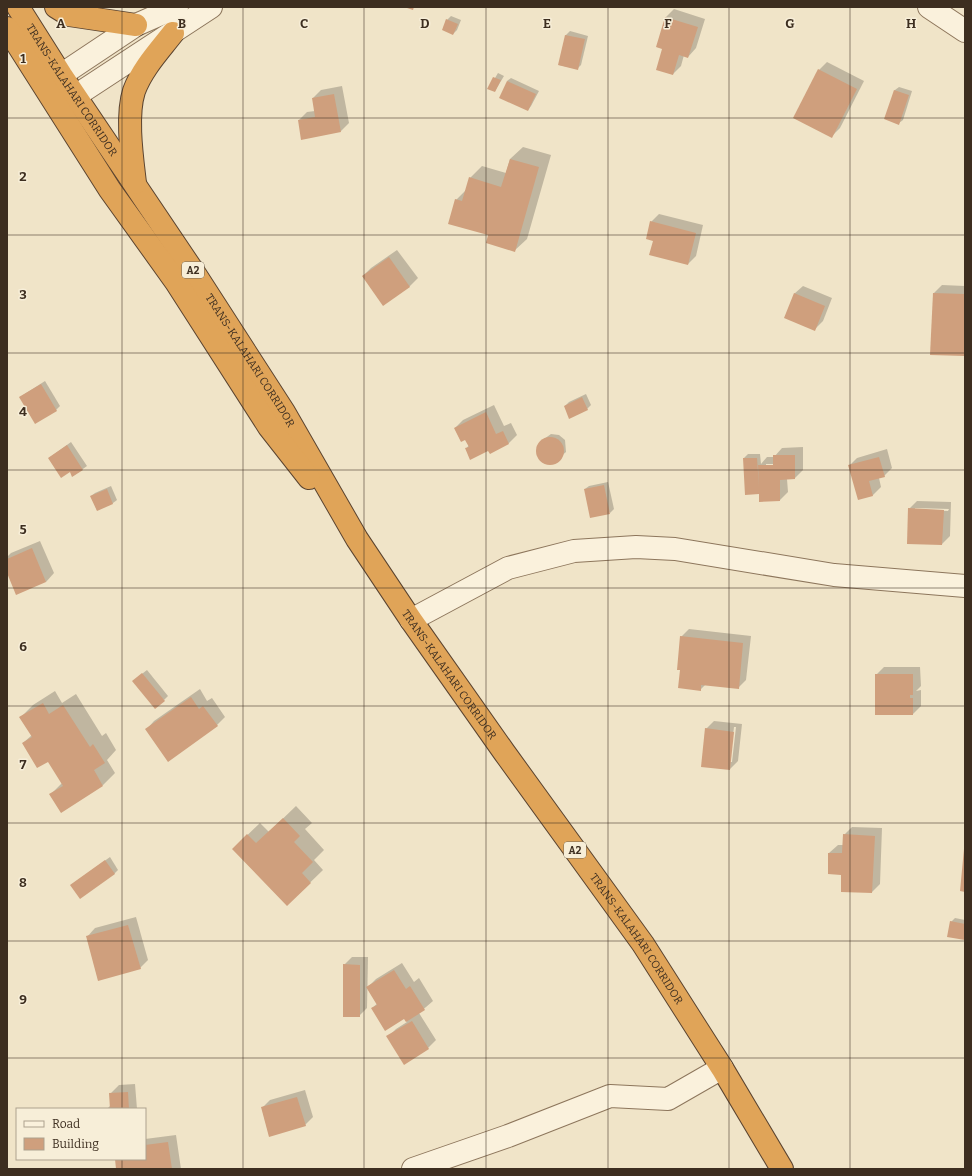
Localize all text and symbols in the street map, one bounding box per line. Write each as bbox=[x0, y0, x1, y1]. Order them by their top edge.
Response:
text: B bbox=[178, 16, 186, 31]
text: C bbox=[300, 16, 308, 31]
text: D bbox=[420, 16, 430, 31]
text: E bbox=[543, 16, 551, 31]
text: F bbox=[664, 16, 672, 31]
text: G bbox=[785, 16, 795, 31]
text: H bbox=[906, 16, 916, 31]
street label: TRANS-KALAHARI CORRIDOR bbox=[24, 21, 120, 159]
text: 1 bbox=[20, 51, 26, 66]
text: 2 bbox=[19, 169, 27, 184]
road number: A2 bbox=[182, 262, 204, 278]
text: 3 bbox=[19, 287, 27, 302]
street label: TRANS-KALAHARI CORRIDOR bbox=[203, 292, 298, 430]
text: 4 bbox=[19, 404, 27, 419]
text: 5 bbox=[19, 522, 27, 537]
street label: TRANS-KALAHARI CORRIDOR bbox=[399, 607, 499, 743]
text: 6 bbox=[19, 639, 27, 654]
text: 7 bbox=[20, 757, 27, 772]
road number: A2 bbox=[564, 842, 586, 858]
street label: TRANS-KALAHARI CORRIDOR bbox=[587, 871, 686, 1007]
text: 8 bbox=[19, 875, 27, 890]
text: 9 bbox=[19, 992, 27, 1007]
legend bbox=[16, 1108, 146, 1160]
text: Road bbox=[52, 1117, 80, 1131]
text: Building bbox=[52, 1137, 99, 1151]

